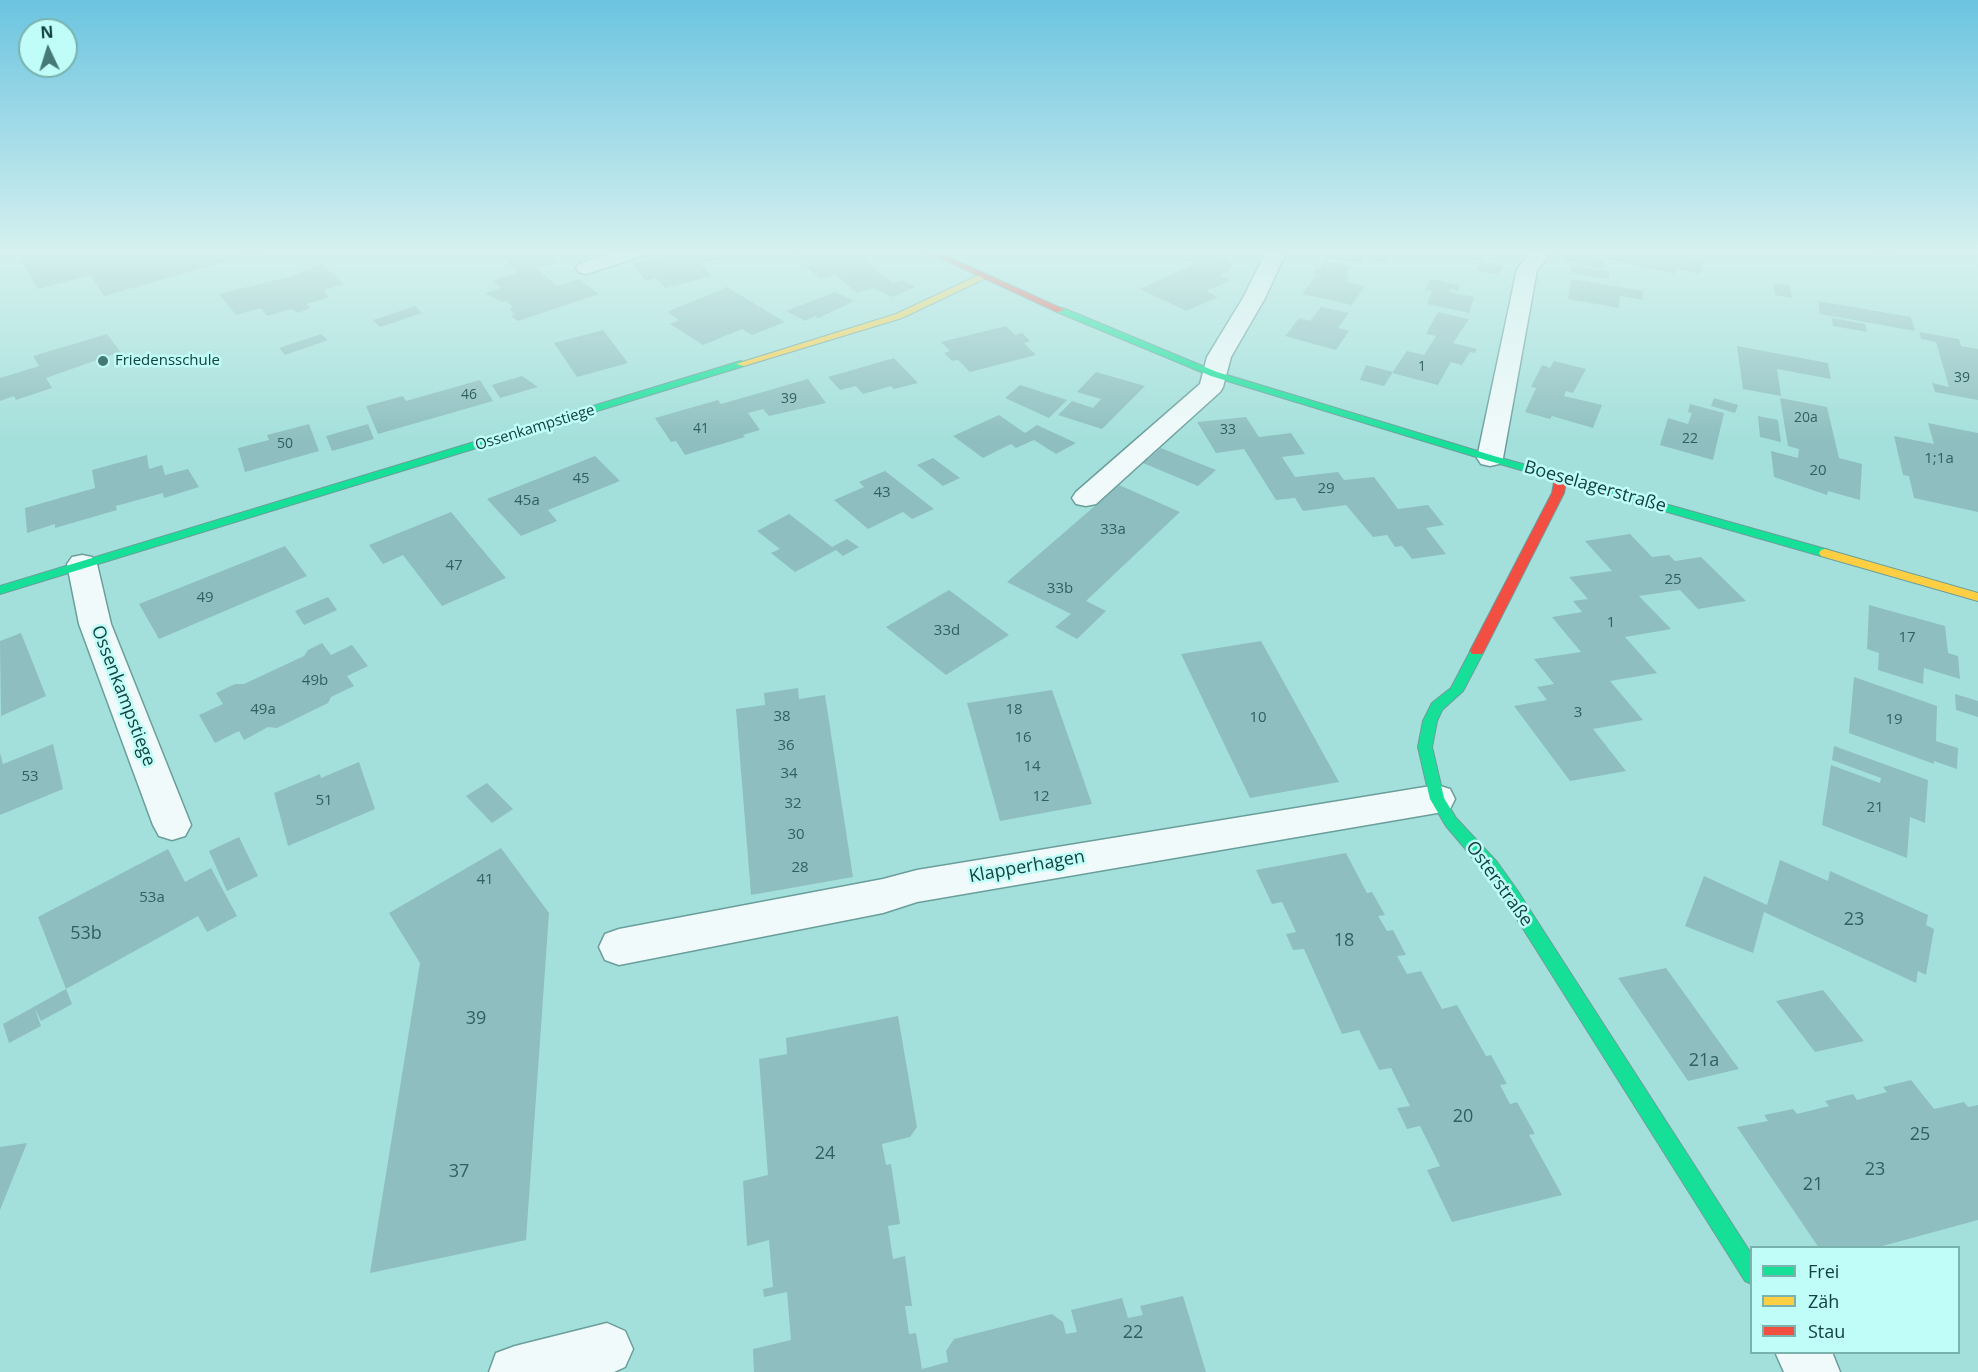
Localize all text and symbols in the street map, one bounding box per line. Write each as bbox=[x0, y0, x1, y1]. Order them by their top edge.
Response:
north arrow bbox=[18, 18, 78, 78]
text: N bbox=[40, 21, 54, 43]
place label: Friedensschule bbox=[115, 352, 220, 370]
marker: Friedensschule bbox=[96, 354, 110, 368]
house number: 1 bbox=[1418, 359, 1426, 375]
house number: 39 bbox=[1954, 370, 1970, 386]
house number: 46 bbox=[461, 387, 477, 403]
house number: 39 bbox=[781, 391, 797, 407]
street label: Ossenkampstiege bbox=[473, 401, 597, 455]
house number: 20a bbox=[1794, 410, 1818, 426]
house number: 41 bbox=[693, 421, 709, 437]
house number: 33 bbox=[1220, 422, 1236, 438]
house number: 22 bbox=[1682, 431, 1698, 447]
house number: 50 bbox=[277, 436, 293, 452]
house number: 1;1a bbox=[1924, 450, 1954, 468]
street label: Boeselagerstraße bbox=[1522, 456, 1668, 518]
house number: 20 bbox=[1809, 462, 1827, 480]
house number: 45 bbox=[572, 470, 590, 488]
house number: 29 bbox=[1317, 480, 1335, 498]
house number: 43 bbox=[873, 484, 891, 502]
house number: 45a bbox=[514, 492, 540, 510]
house number: 33a bbox=[1100, 521, 1126, 539]
house number: 47 bbox=[445, 557, 463, 575]
house number: 25 bbox=[1664, 571, 1682, 589]
house number: 33b bbox=[1047, 580, 1073, 598]
house number: 49 bbox=[196, 589, 214, 607]
house number: 1 bbox=[1607, 614, 1615, 632]
house number: 33d bbox=[934, 622, 960, 640]
street label: Ossenkampstiege bbox=[86, 623, 160, 769]
house number: 17 bbox=[1898, 629, 1916, 647]
house number: 49b bbox=[302, 672, 328, 690]
house number: 49a bbox=[250, 701, 276, 719]
house number: 18 bbox=[1005, 701, 1023, 719]
house number: 3 bbox=[1574, 704, 1582, 722]
house number: 38 bbox=[773, 708, 791, 726]
house number: 10 bbox=[1249, 709, 1267, 727]
house number: 19 bbox=[1885, 711, 1903, 729]
house number: 16 bbox=[1014, 729, 1032, 747]
house number: 36 bbox=[777, 737, 795, 755]
house number: 14 bbox=[1023, 758, 1041, 776]
house number: 34 bbox=[780, 765, 798, 783]
house number: 53 bbox=[21, 768, 39, 786]
house number: 12 bbox=[1032, 788, 1050, 806]
house number: 51 bbox=[315, 792, 333, 810]
house number: 32 bbox=[784, 795, 802, 813]
house number: 21 bbox=[1866, 799, 1884, 817]
house number: 30 bbox=[787, 826, 805, 844]
street label: Osterstraße bbox=[1461, 837, 1537, 931]
street label: Klapperhagen bbox=[968, 846, 1086, 888]
house number: 28 bbox=[791, 859, 809, 877]
house number: 41 bbox=[476, 871, 494, 889]
house number: 53a bbox=[139, 889, 165, 907]
house number: 23 bbox=[1844, 909, 1864, 931]
house number: 53b bbox=[70, 923, 102, 945]
house number: 18 bbox=[1334, 930, 1354, 952]
house number: 39 bbox=[466, 1008, 486, 1030]
house number: 21a bbox=[1689, 1050, 1719, 1072]
house number: 20 bbox=[1453, 1106, 1473, 1128]
house number: 25 bbox=[1910, 1124, 1930, 1146]
house number: 24 bbox=[815, 1143, 835, 1165]
house number: 23 bbox=[1865, 1159, 1885, 1181]
house number: 37 bbox=[449, 1161, 469, 1183]
house number: 21 bbox=[1803, 1174, 1823, 1196]
legend bbox=[1750, 1246, 1960, 1354]
text: Frei bbox=[1808, 1259, 1839, 1283]
text: Zäh bbox=[1808, 1289, 1839, 1313]
text: Stau bbox=[1808, 1319, 1845, 1343]
house number: 22 bbox=[1123, 1322, 1143, 1344]

